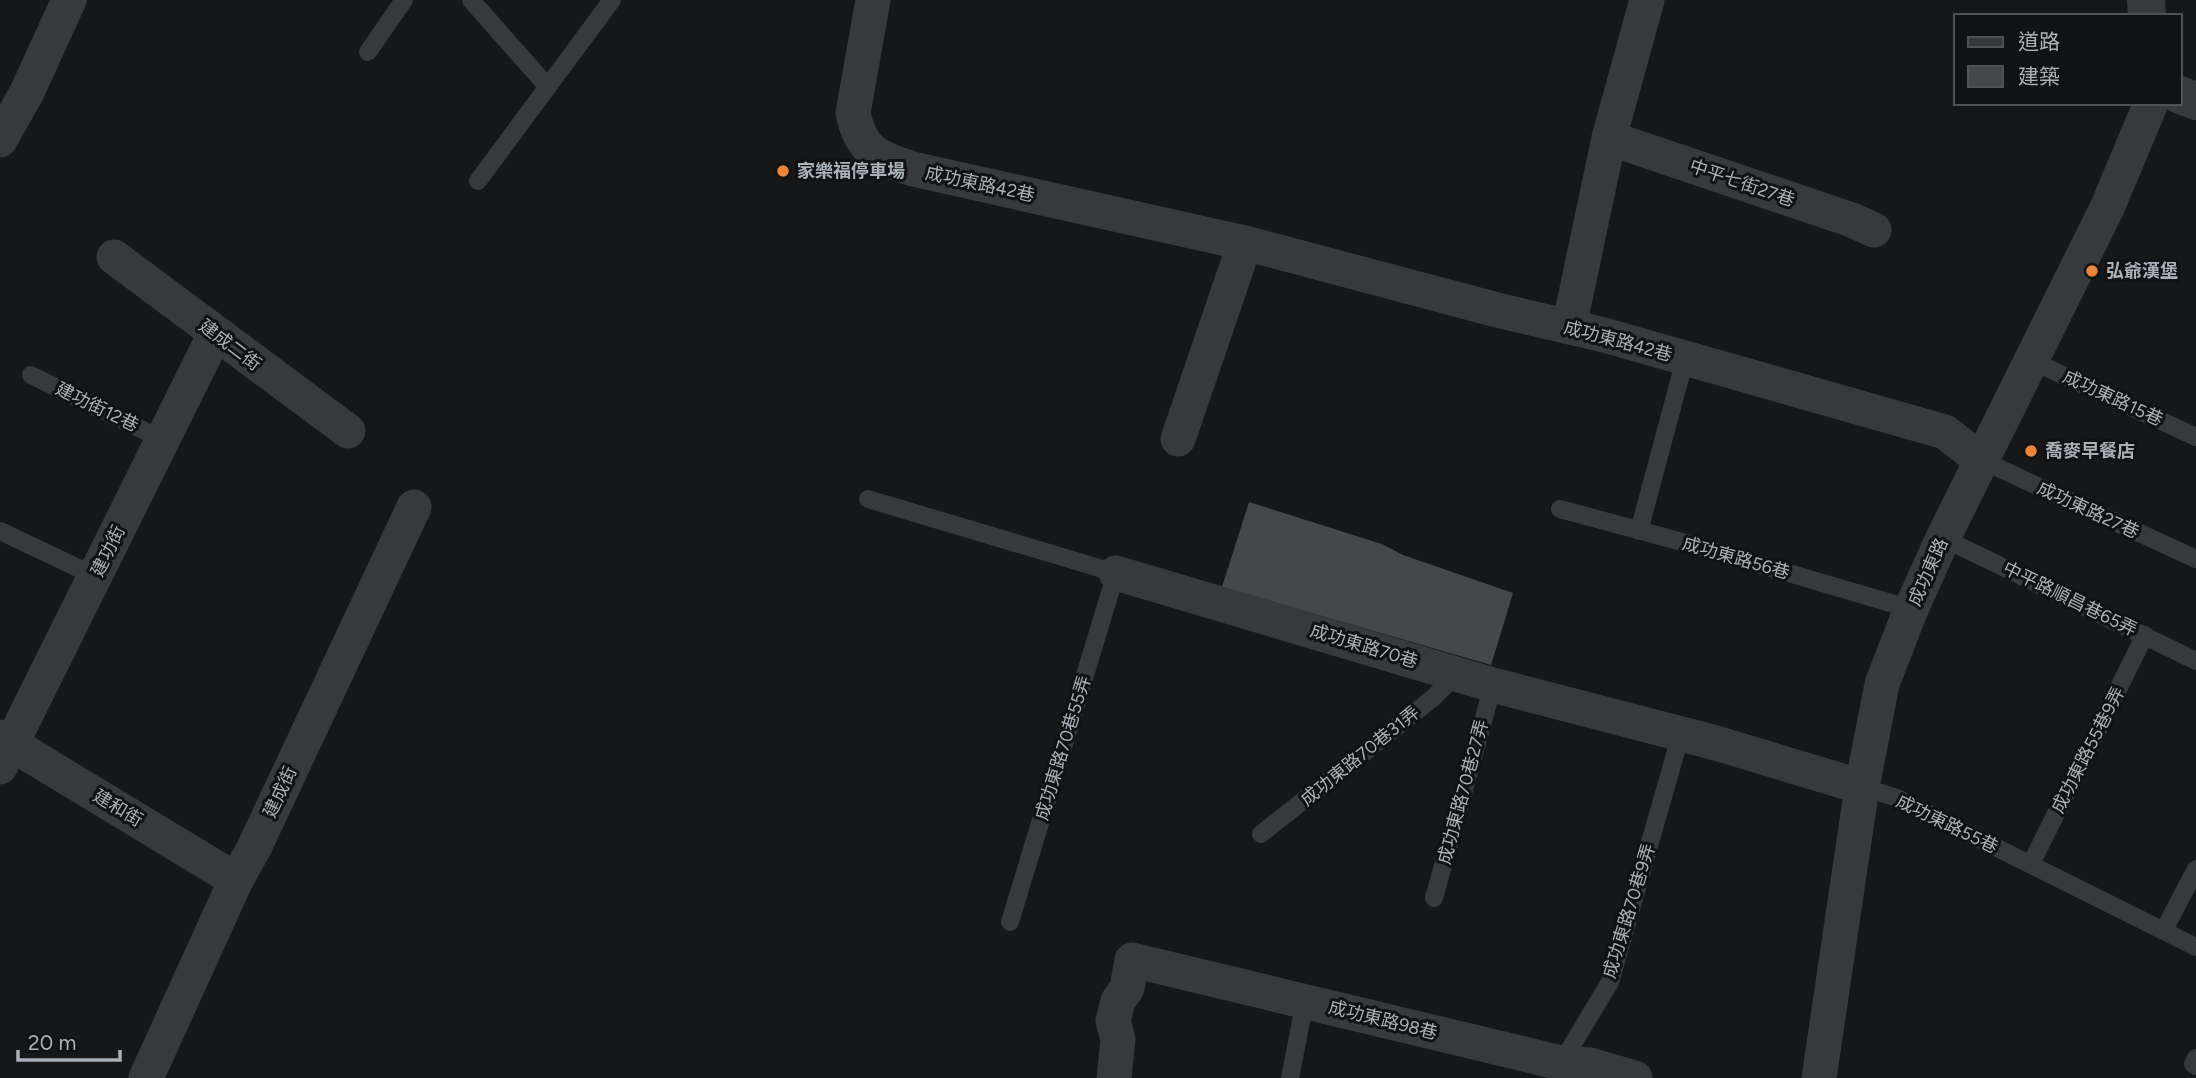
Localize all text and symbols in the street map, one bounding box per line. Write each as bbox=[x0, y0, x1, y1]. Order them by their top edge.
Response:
legend bbox=[1954, 14, 2182, 105]
text: 道路 bbox=[2018, 29, 2060, 54]
text: 建築 bbox=[2018, 64, 2060, 89]
street label: 中平七街27巷 bbox=[1687, 155, 1797, 211]
place label: 家樂福停車場 bbox=[797, 160, 905, 182]
street label: 成功東路42巷 bbox=[923, 162, 1037, 206]
marker: 家樂福停車場 bbox=[775, 163, 791, 179]
place label: 弘爺漢堡 bbox=[2106, 260, 2178, 282]
marker: 弘爺漢堡 bbox=[2084, 263, 2100, 279]
street label: 建成二街 bbox=[195, 315, 265, 375]
street label: 成功東路42巷 bbox=[1561, 316, 1675, 366]
street label: 成功東路15巷 bbox=[2060, 365, 2166, 431]
street label: 建功街12巷 bbox=[52, 377, 142, 437]
place label: 喬麥早餐店 bbox=[2045, 440, 2135, 462]
marker: 喬麥早餐店 bbox=[2023, 443, 2039, 459]
street label: 成功東路27巷 bbox=[2034, 477, 2142, 543]
street label: 建功街 bbox=[86, 522, 130, 580]
street label: 成功東路56巷 bbox=[1680, 532, 1792, 584]
street label: 成功東路 bbox=[1903, 535, 1953, 609]
street label: 中平路順昌巷65弄 bbox=[1999, 557, 2141, 641]
street label: 成功東路70巷 bbox=[1308, 619, 1420, 673]
street label: 成功東路70巷55弄 bbox=[1031, 673, 1095, 823]
street label: 成功東路55巷9弄 bbox=[2047, 683, 2129, 817]
street label: 成功東路70巷31弄 bbox=[1296, 701, 1424, 811]
street label: 成功東路70巷27弄 bbox=[1433, 717, 1493, 867]
street label: 建成街 bbox=[259, 763, 301, 821]
street label: 建和街 bbox=[89, 785, 147, 831]
street label: 成功東路55巷 bbox=[1892, 790, 2002, 858]
street label: 成功東路70巷9弄 bbox=[1598, 841, 1660, 981]
street label: 成功東路98巷 bbox=[1326, 996, 1440, 1044]
scale bar bbox=[18, 1018, 119, 1062]
text: 20 m bbox=[28, 1030, 76, 1055]

